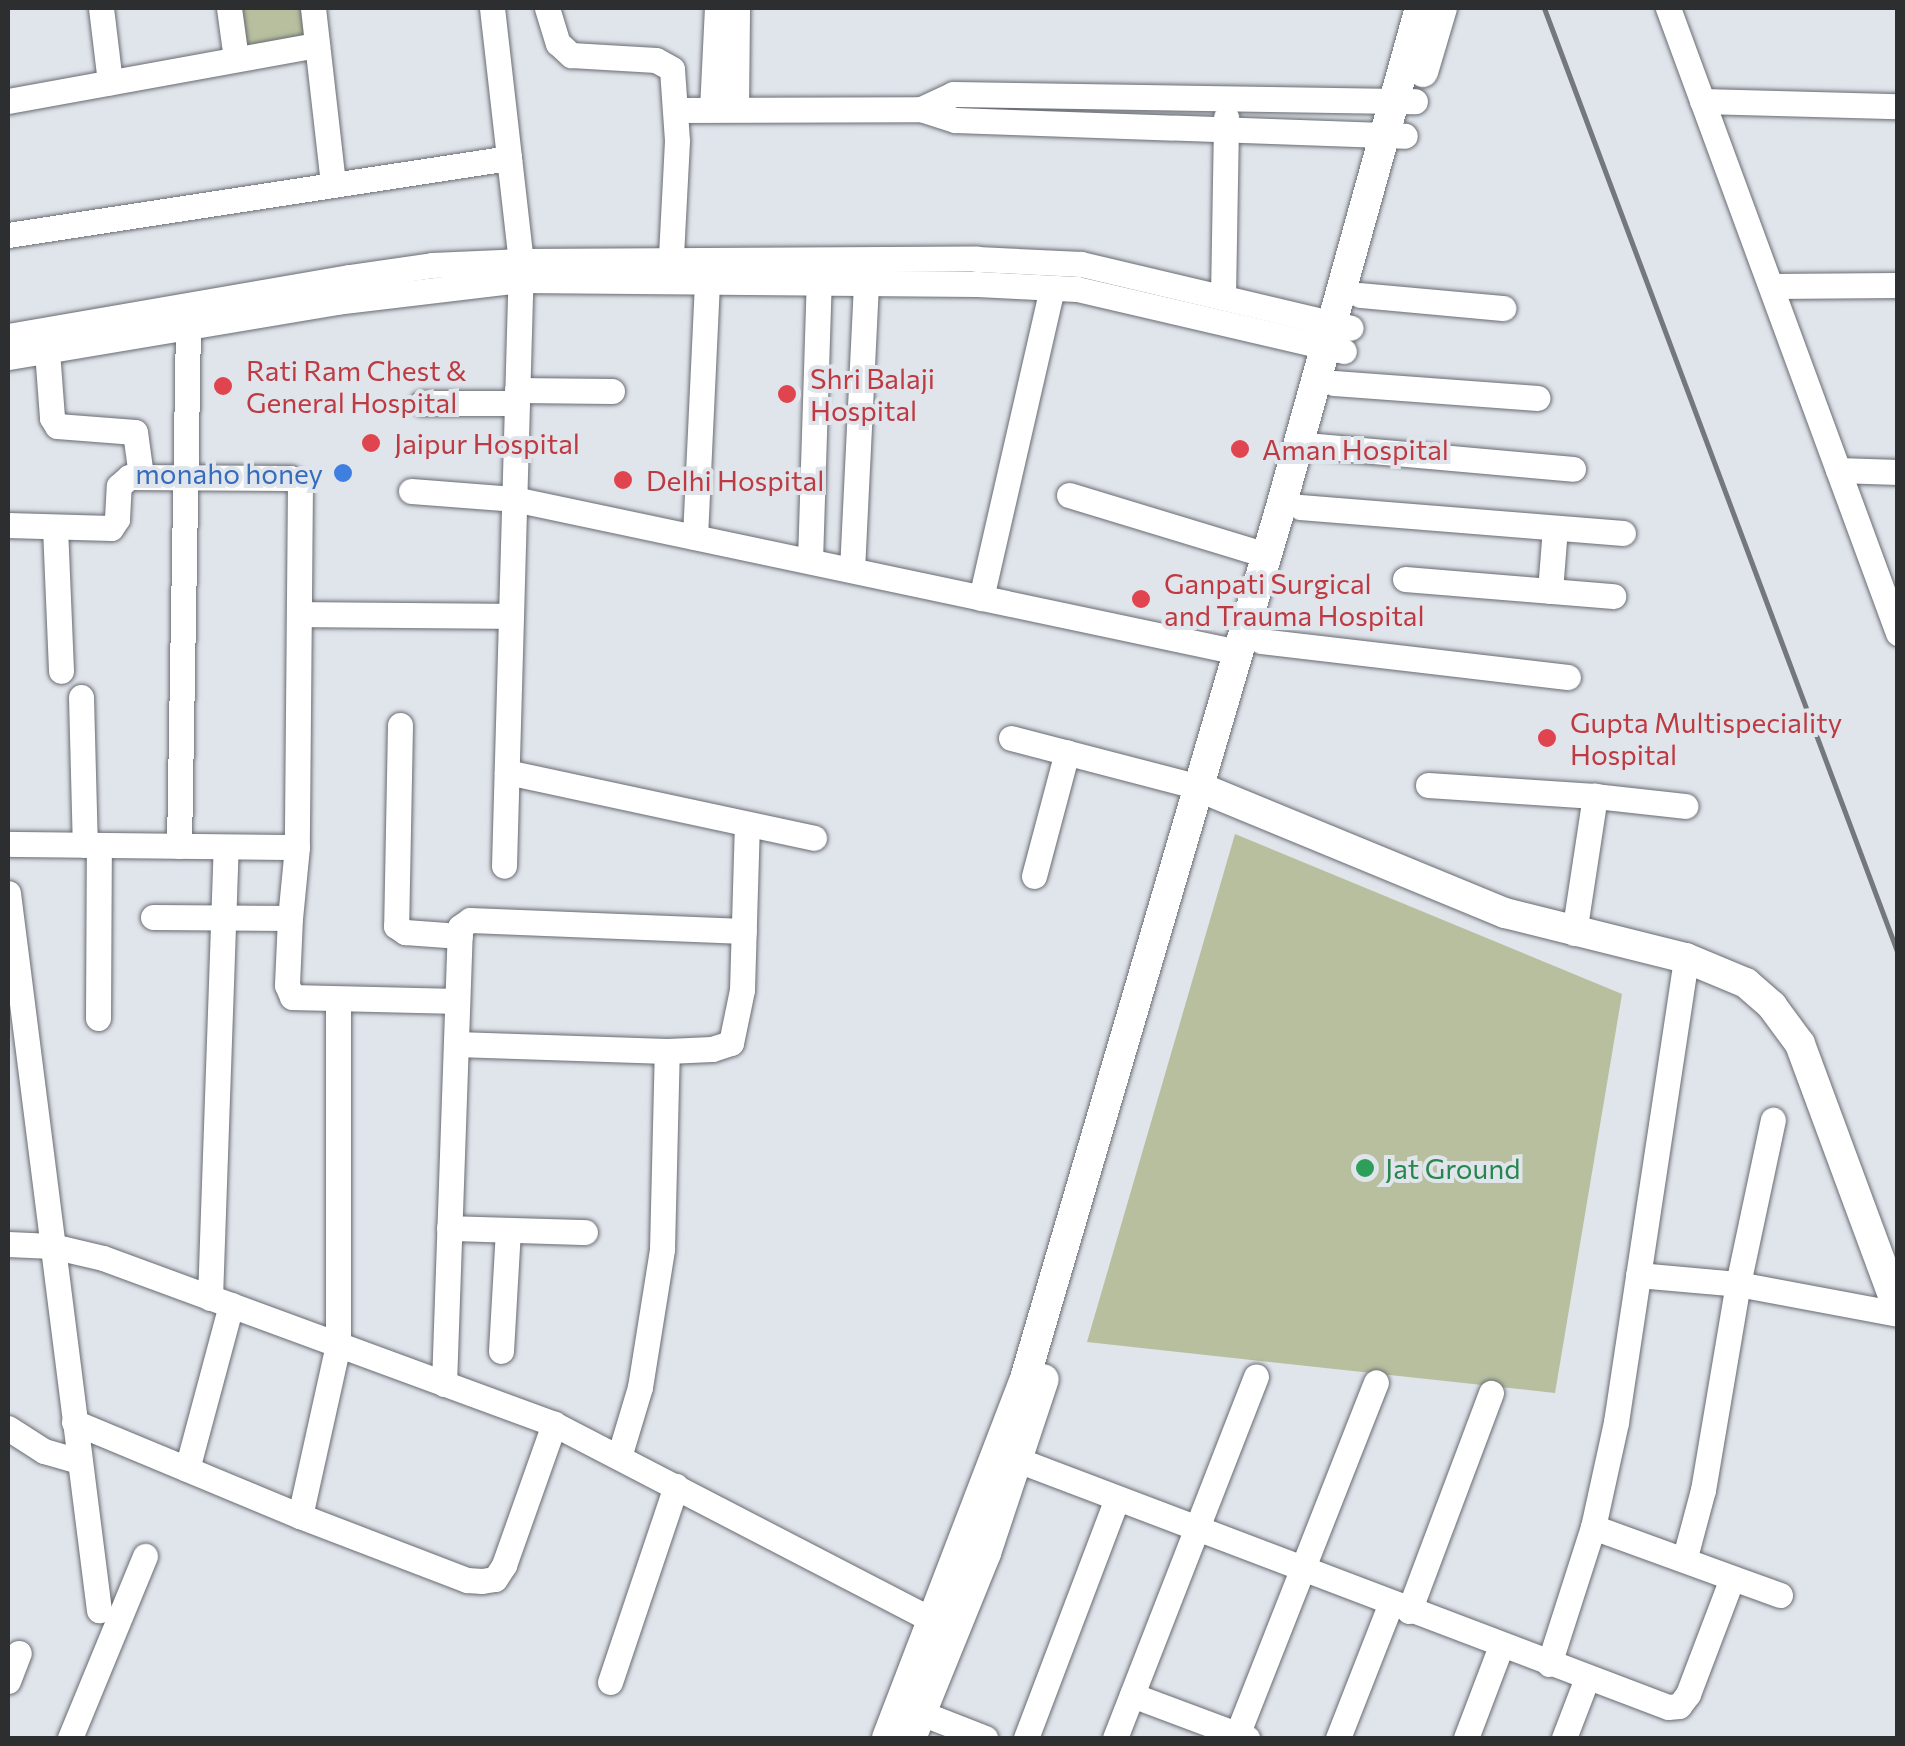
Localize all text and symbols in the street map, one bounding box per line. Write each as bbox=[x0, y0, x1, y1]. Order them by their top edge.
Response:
place label: Rati Ram Chest & General Hospital bbox=[246, 353, 467, 419]
place label: Shri Balaji Hospital bbox=[810, 361, 935, 427]
marker: Rati Ram Chest & General Hospital bbox=[210, 373, 236, 399]
marker: Shri Balaji Hospital bbox=[774, 381, 800, 407]
place label: Jaipur Hospital bbox=[394, 426, 580, 460]
marker: Jaipur Hospital bbox=[358, 430, 384, 456]
place label: Aman Hospital bbox=[1262, 432, 1449, 466]
marker: Aman Hospital bbox=[1227, 436, 1253, 462]
place label: monaho honey bbox=[135, 456, 323, 490]
marker: monaho honey bbox=[332, 462, 354, 484]
place label: Delhi Hospital bbox=[646, 463, 824, 497]
marker: Delhi Hospital bbox=[610, 467, 636, 493]
place label: Ganpati Surgical and Trauma Hospital bbox=[1164, 566, 1425, 632]
marker: Ganpati Surgical and Trauma Hospital bbox=[1128, 586, 1154, 612]
place label: Gupta Multispeciality Hospital bbox=[1570, 705, 1842, 771]
marker: Gupta Multispeciality Hospital bbox=[1534, 725, 1560, 751]
place label: Jat Ground bbox=[1385, 1151, 1520, 1185]
marker: Jat Ground bbox=[1354, 1157, 1376, 1179]

